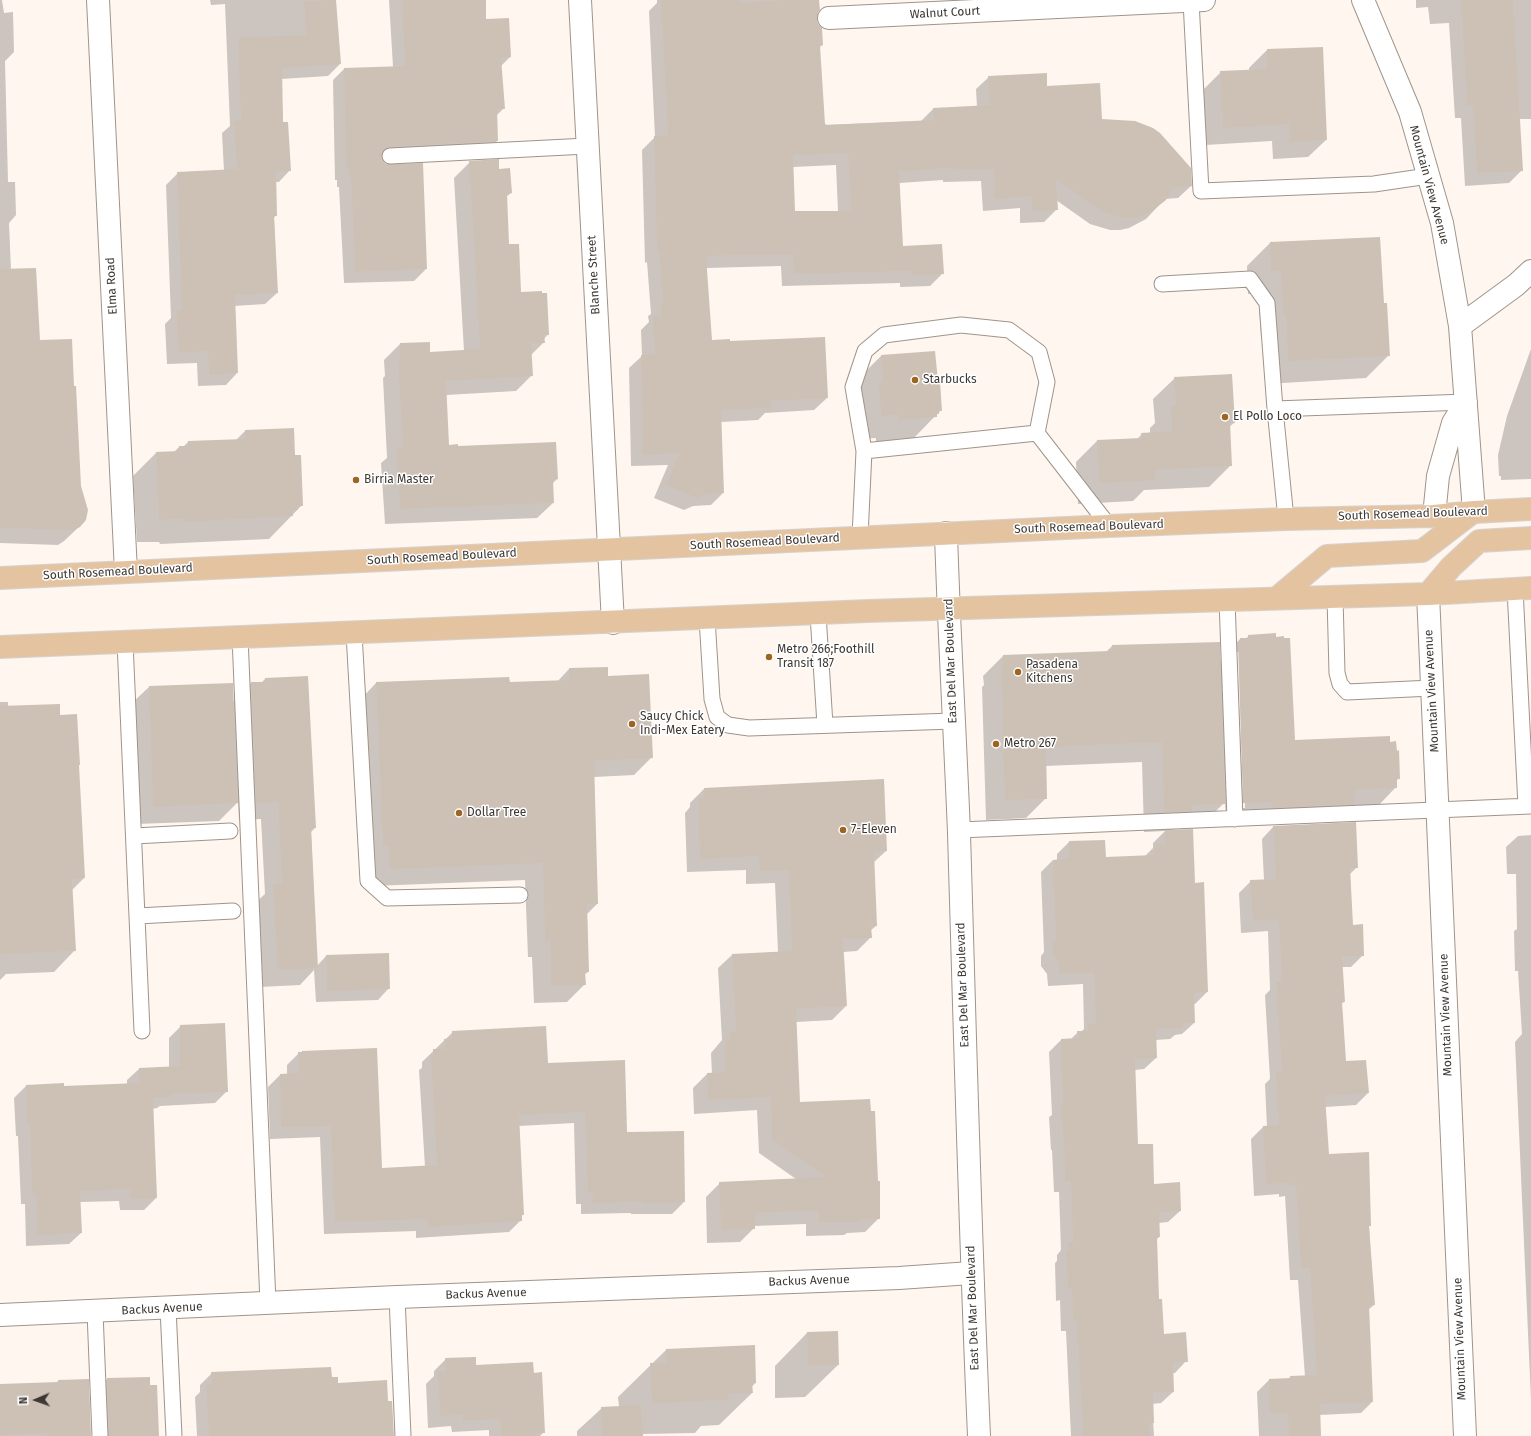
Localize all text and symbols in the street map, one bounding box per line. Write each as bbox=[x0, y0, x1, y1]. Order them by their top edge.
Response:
street label: Walnut Court bbox=[909, 4, 981, 22]
street label: Mountain View Avenue bbox=[1406, 124, 1452, 246]
street label: Blanche Street bbox=[585, 235, 603, 315]
street label: Elma Road bbox=[103, 257, 121, 315]
place label: Starbucks bbox=[923, 373, 976, 387]
marker: Starbucks bbox=[910, 375, 920, 385]
place label: El Pollo Loco bbox=[1233, 410, 1302, 424]
marker: El Pollo Loco bbox=[1220, 412, 1230, 422]
place label: Birria Master bbox=[364, 473, 434, 487]
marker: Birria Master bbox=[351, 475, 361, 485]
street label: South Rosemead Boulevard bbox=[1338, 504, 1488, 524]
street label: South Rosemead Boulevard bbox=[1014, 517, 1164, 537]
street label: South Rosemead Boulevard bbox=[690, 531, 840, 553]
street label: South Rosemead Boulevard bbox=[367, 546, 517, 568]
street label: South Rosemead Boulevard bbox=[43, 561, 193, 583]
street label: East Del Mar Boulevard bbox=[942, 598, 960, 724]
street label: Mountain View Avenue bbox=[1422, 629, 1442, 753]
place label: Metro 266;Foothill Transit 187 bbox=[777, 643, 875, 671]
marker: Metro 266;Foothill Transit 187 bbox=[764, 652, 774, 662]
place label: Pasadena Kitchens bbox=[1026, 658, 1078, 686]
marker: Pasadena Kitchens bbox=[1013, 667, 1023, 677]
place label: Saucy Chick Indi-Mex Eatery bbox=[640, 710, 725, 738]
marker: Saucy Chick Indi-Mex Eatery bbox=[627, 719, 637, 729]
place label: Metro 267 bbox=[1004, 737, 1056, 751]
marker: Metro 267 bbox=[991, 739, 1001, 749]
place label: Dollar Tree bbox=[467, 806, 526, 820]
marker: Dollar Tree bbox=[454, 808, 464, 818]
place label: 7-Eleven bbox=[851, 823, 897, 837]
marker: 7-Eleven bbox=[838, 825, 848, 835]
street label: East Del Mar Boulevard bbox=[954, 922, 972, 1048]
street label: Mountain View Avenue bbox=[1437, 953, 1455, 1077]
street label: East Del Mar Boulevard bbox=[964, 1245, 982, 1371]
street label: Backus Avenue bbox=[768, 1272, 850, 1290]
street label: Mountain View Avenue bbox=[1451, 1277, 1469, 1401]
street label: Backus Avenue bbox=[445, 1285, 527, 1303]
street label: Backus Avenue bbox=[121, 1300, 203, 1318]
north arrow bbox=[16, 1380, 56, 1420]
text: N bbox=[17, 1397, 30, 1404]

